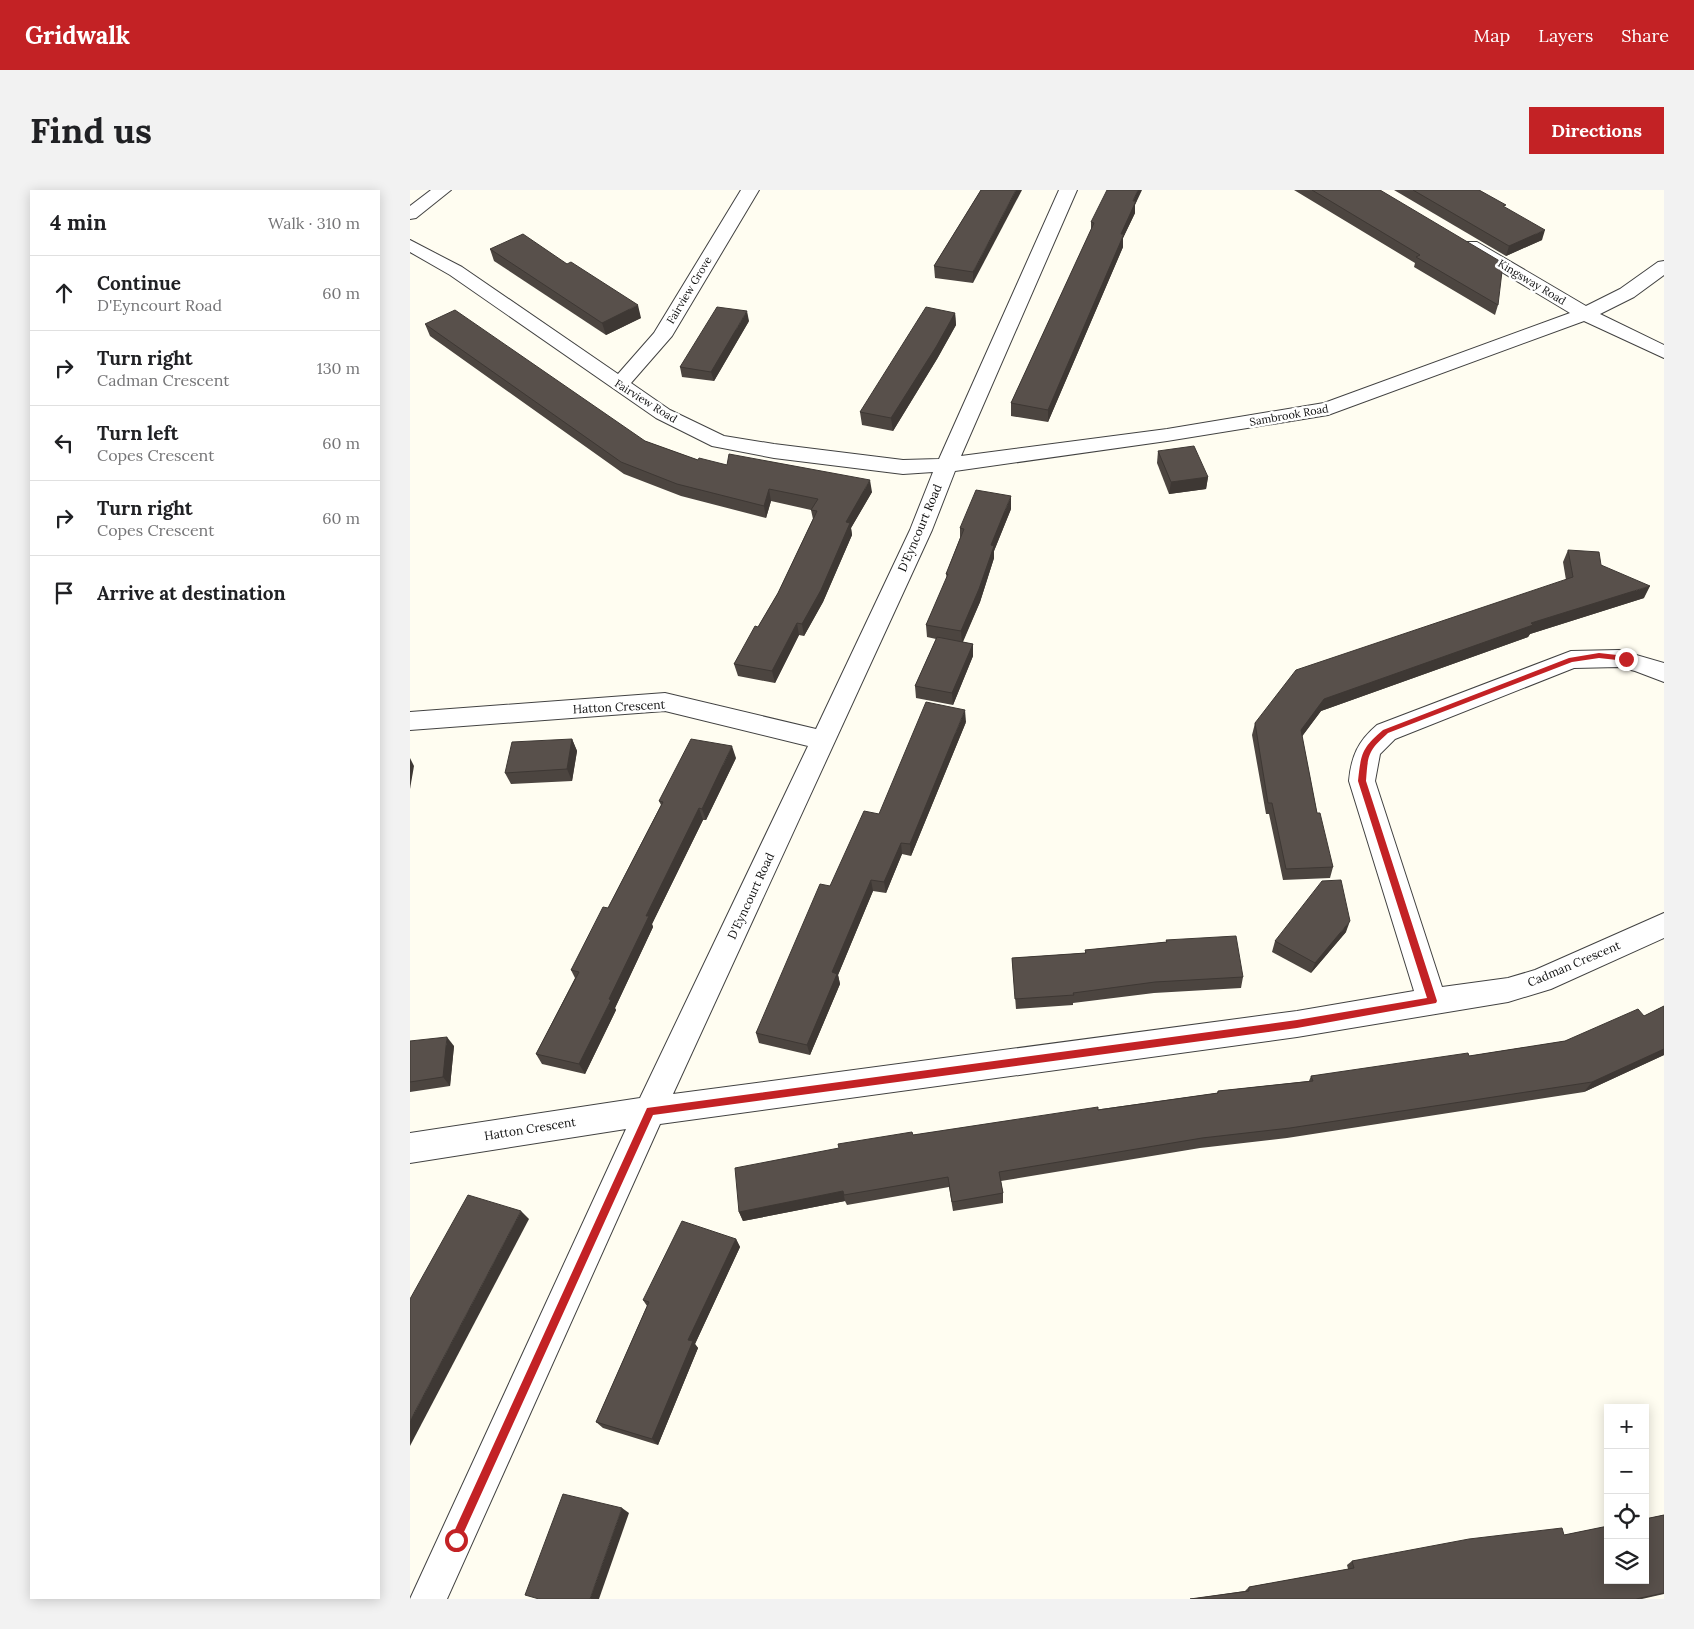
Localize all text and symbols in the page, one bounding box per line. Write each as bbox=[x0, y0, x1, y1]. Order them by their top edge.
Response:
text: Gridwalk bbox=[25, 20, 130, 51]
text: Map bbox=[1474, 24, 1510, 47]
text: Layers bbox=[1538, 24, 1593, 47]
text: Share bbox=[1621, 24, 1669, 47]
button: Directions bbox=[1529, 107, 1664, 154]
text: Find us bbox=[30, 108, 152, 153]
text: 4 min bbox=[50, 209, 107, 236]
text: Walk · 310 m bbox=[268, 213, 360, 233]
street label: Fairview Grove bbox=[663, 254, 715, 326]
street label: Kingsway Road bbox=[1495, 256, 1569, 308]
text: Continue bbox=[97, 271, 181, 295]
icon: ahead bbox=[50, 279, 78, 307]
text: 60 m bbox=[322, 283, 360, 303]
text: D'Eyncourt Road bbox=[97, 295, 222, 315]
text: Turn right bbox=[97, 346, 193, 370]
icon: right bbox=[50, 354, 78, 382]
text: 130 m bbox=[317, 358, 360, 378]
text: Cadman Crescent bbox=[97, 370, 229, 390]
street label: Fairview Road bbox=[612, 376, 680, 426]
street label: Sambrook Road bbox=[1248, 401, 1330, 429]
text: Turn left bbox=[97, 421, 178, 445]
icon: left bbox=[50, 429, 78, 457]
text: 60 m bbox=[322, 433, 360, 453]
text: Copes Crescent bbox=[97, 445, 214, 465]
street label: D'Eyncourt Road bbox=[894, 482, 945, 574]
text: Turn right bbox=[97, 496, 193, 520]
icon: right bbox=[50, 504, 78, 532]
text: 60 m bbox=[322, 508, 360, 528]
text: Copes Crescent bbox=[97, 520, 214, 540]
icon: arrive bbox=[50, 579, 78, 607]
text: Arrive at destination bbox=[97, 581, 286, 605]
route end bbox=[1615, 648, 1638, 671]
street label: Hatton Crescent bbox=[572, 697, 666, 716]
street label: D'Eyncourt Road bbox=[724, 850, 777, 941]
street label: Cadman Crescent bbox=[1525, 937, 1623, 990]
street label: Hatton Crescent bbox=[483, 1114, 577, 1143]
map controls bbox=[1604, 1404, 1649, 1584]
button: + bbox=[1604, 1404, 1649, 1449]
button: − bbox=[1604, 1449, 1649, 1494]
button: locate bbox=[1604, 1494, 1649, 1539]
route start bbox=[445, 1529, 468, 1552]
button: layers bbox=[1604, 1539, 1649, 1584]

